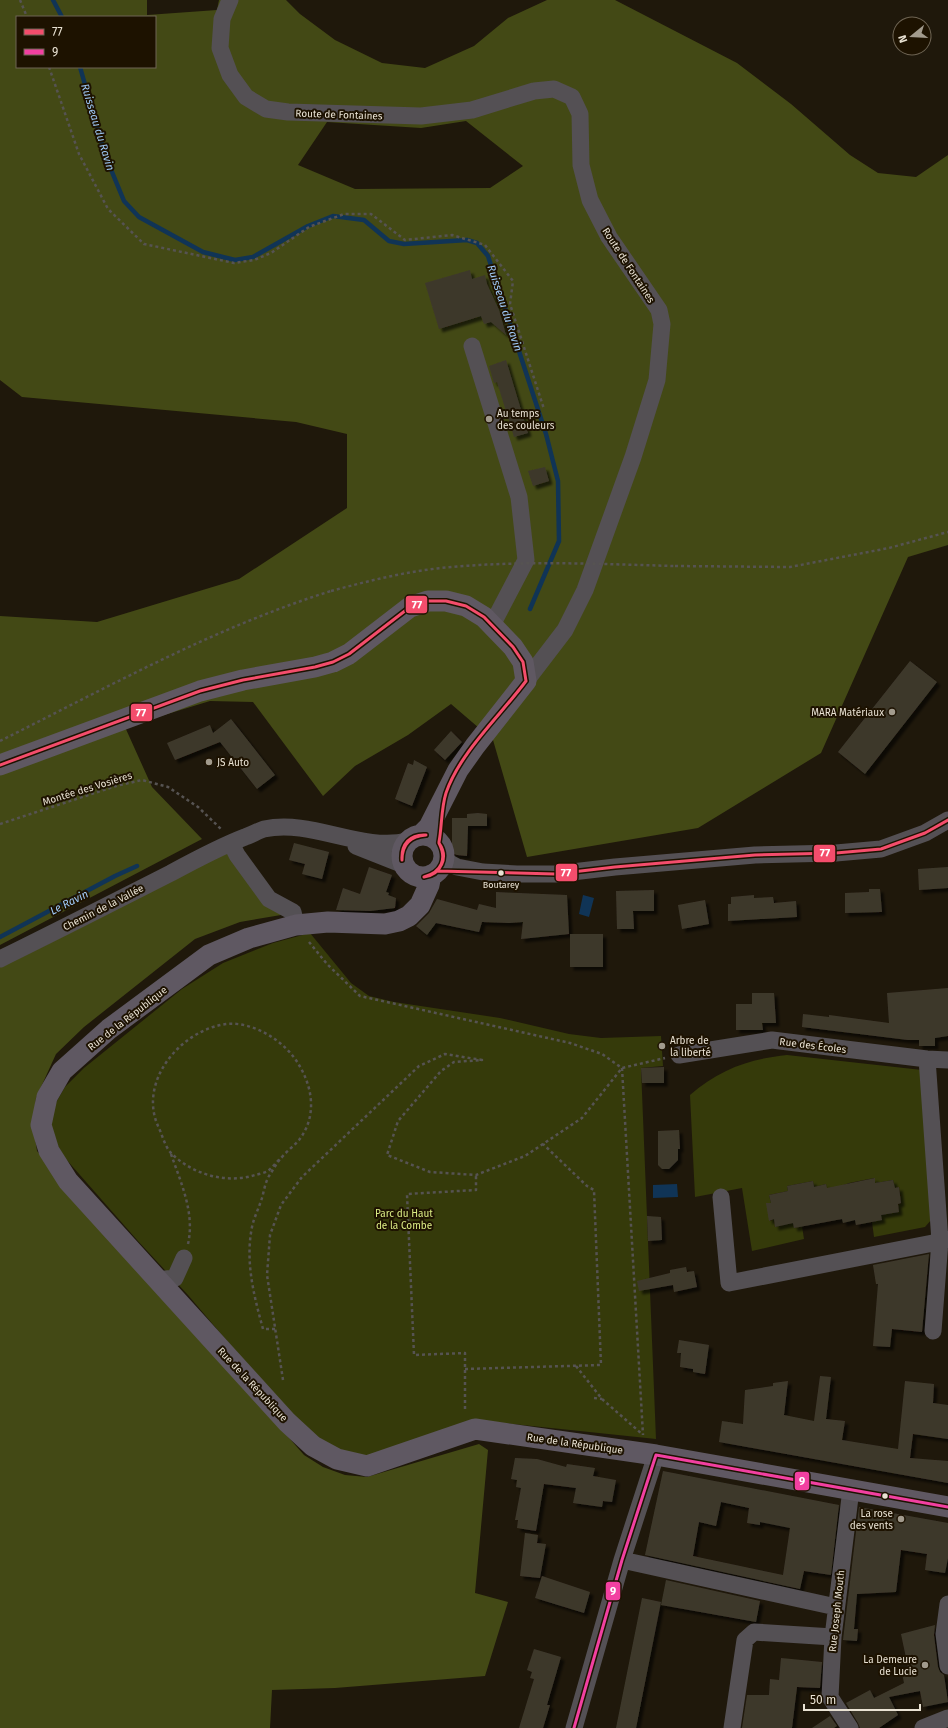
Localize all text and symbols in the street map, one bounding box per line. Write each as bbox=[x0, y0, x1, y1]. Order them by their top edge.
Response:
legend bbox=[16, 16, 156, 68]
north arrow bbox=[892, 16, 932, 56]
text: 77 bbox=[52, 25, 63, 39]
text: N bbox=[896, 33, 910, 44]
text: 9 bbox=[52, 45, 58, 59]
water label: Ruisseau du Ravin bbox=[78, 82, 117, 172]
street label: Route de Fontaines bbox=[295, 107, 383, 123]
street label: Route de Fontaines bbox=[599, 226, 657, 306]
water label: Ruisseau du Ravin bbox=[484, 263, 525, 353]
place label: Au temps des couleurs bbox=[497, 408, 555, 432]
marker: Au temps des couleurs bbox=[484, 414, 494, 424]
line badge: 77 bbox=[405, 595, 428, 614]
text: 77 bbox=[412, 599, 422, 612]
line badge: 77 bbox=[130, 703, 153, 722]
text: 77 bbox=[136, 707, 146, 720]
place label: MARA Matériaux bbox=[811, 707, 884, 719]
marker: MARA Matériaux bbox=[887, 707, 897, 717]
marker: JS Auto bbox=[204, 757, 214, 767]
place label: JS Auto bbox=[217, 757, 249, 769]
street label: Montée des Vosières bbox=[41, 770, 134, 808]
line badge: 77 bbox=[813, 844, 836, 863]
text: 77 bbox=[820, 847, 830, 860]
line badge: 77 bbox=[555, 863, 578, 882]
text: 77 bbox=[561, 867, 571, 880]
marker: Boutarey bbox=[496, 868, 506, 878]
place label: Boutarey bbox=[483, 880, 520, 890]
street label: Chemin de la Vallée bbox=[61, 882, 146, 933]
water label: Le Ravin bbox=[48, 887, 90, 918]
street label: Rue de la République bbox=[86, 984, 170, 1053]
street label: Rue des Écoles bbox=[779, 1034, 848, 1056]
place label: Arbre de la liberté bbox=[670, 1035, 711, 1059]
marker: Arbre de la liberté bbox=[657, 1041, 667, 1051]
park label: Parc du Haut de la Combe bbox=[375, 1208, 433, 1232]
street label: Rue de la République bbox=[215, 1345, 290, 1424]
street label: Rue de la République bbox=[526, 1431, 624, 1457]
line badge: 9 bbox=[794, 1471, 810, 1491]
text: 9 bbox=[799, 1475, 805, 1488]
unlabelled marker bbox=[880, 1491, 890, 1501]
place label: La rose des vents bbox=[850, 1508, 893, 1532]
marker: La rose des vents bbox=[896, 1514, 906, 1524]
street label: Rue Joseph Mouth bbox=[827, 1570, 847, 1653]
line badge: 9 bbox=[605, 1581, 621, 1601]
text: 9 bbox=[610, 1585, 616, 1598]
place label: La Demeure de Lucie bbox=[863, 1654, 917, 1678]
marker: La Demeure de Lucie bbox=[920, 1660, 930, 1670]
scale bar bbox=[804, 1686, 920, 1712]
text: 50 m bbox=[810, 1693, 836, 1707]

